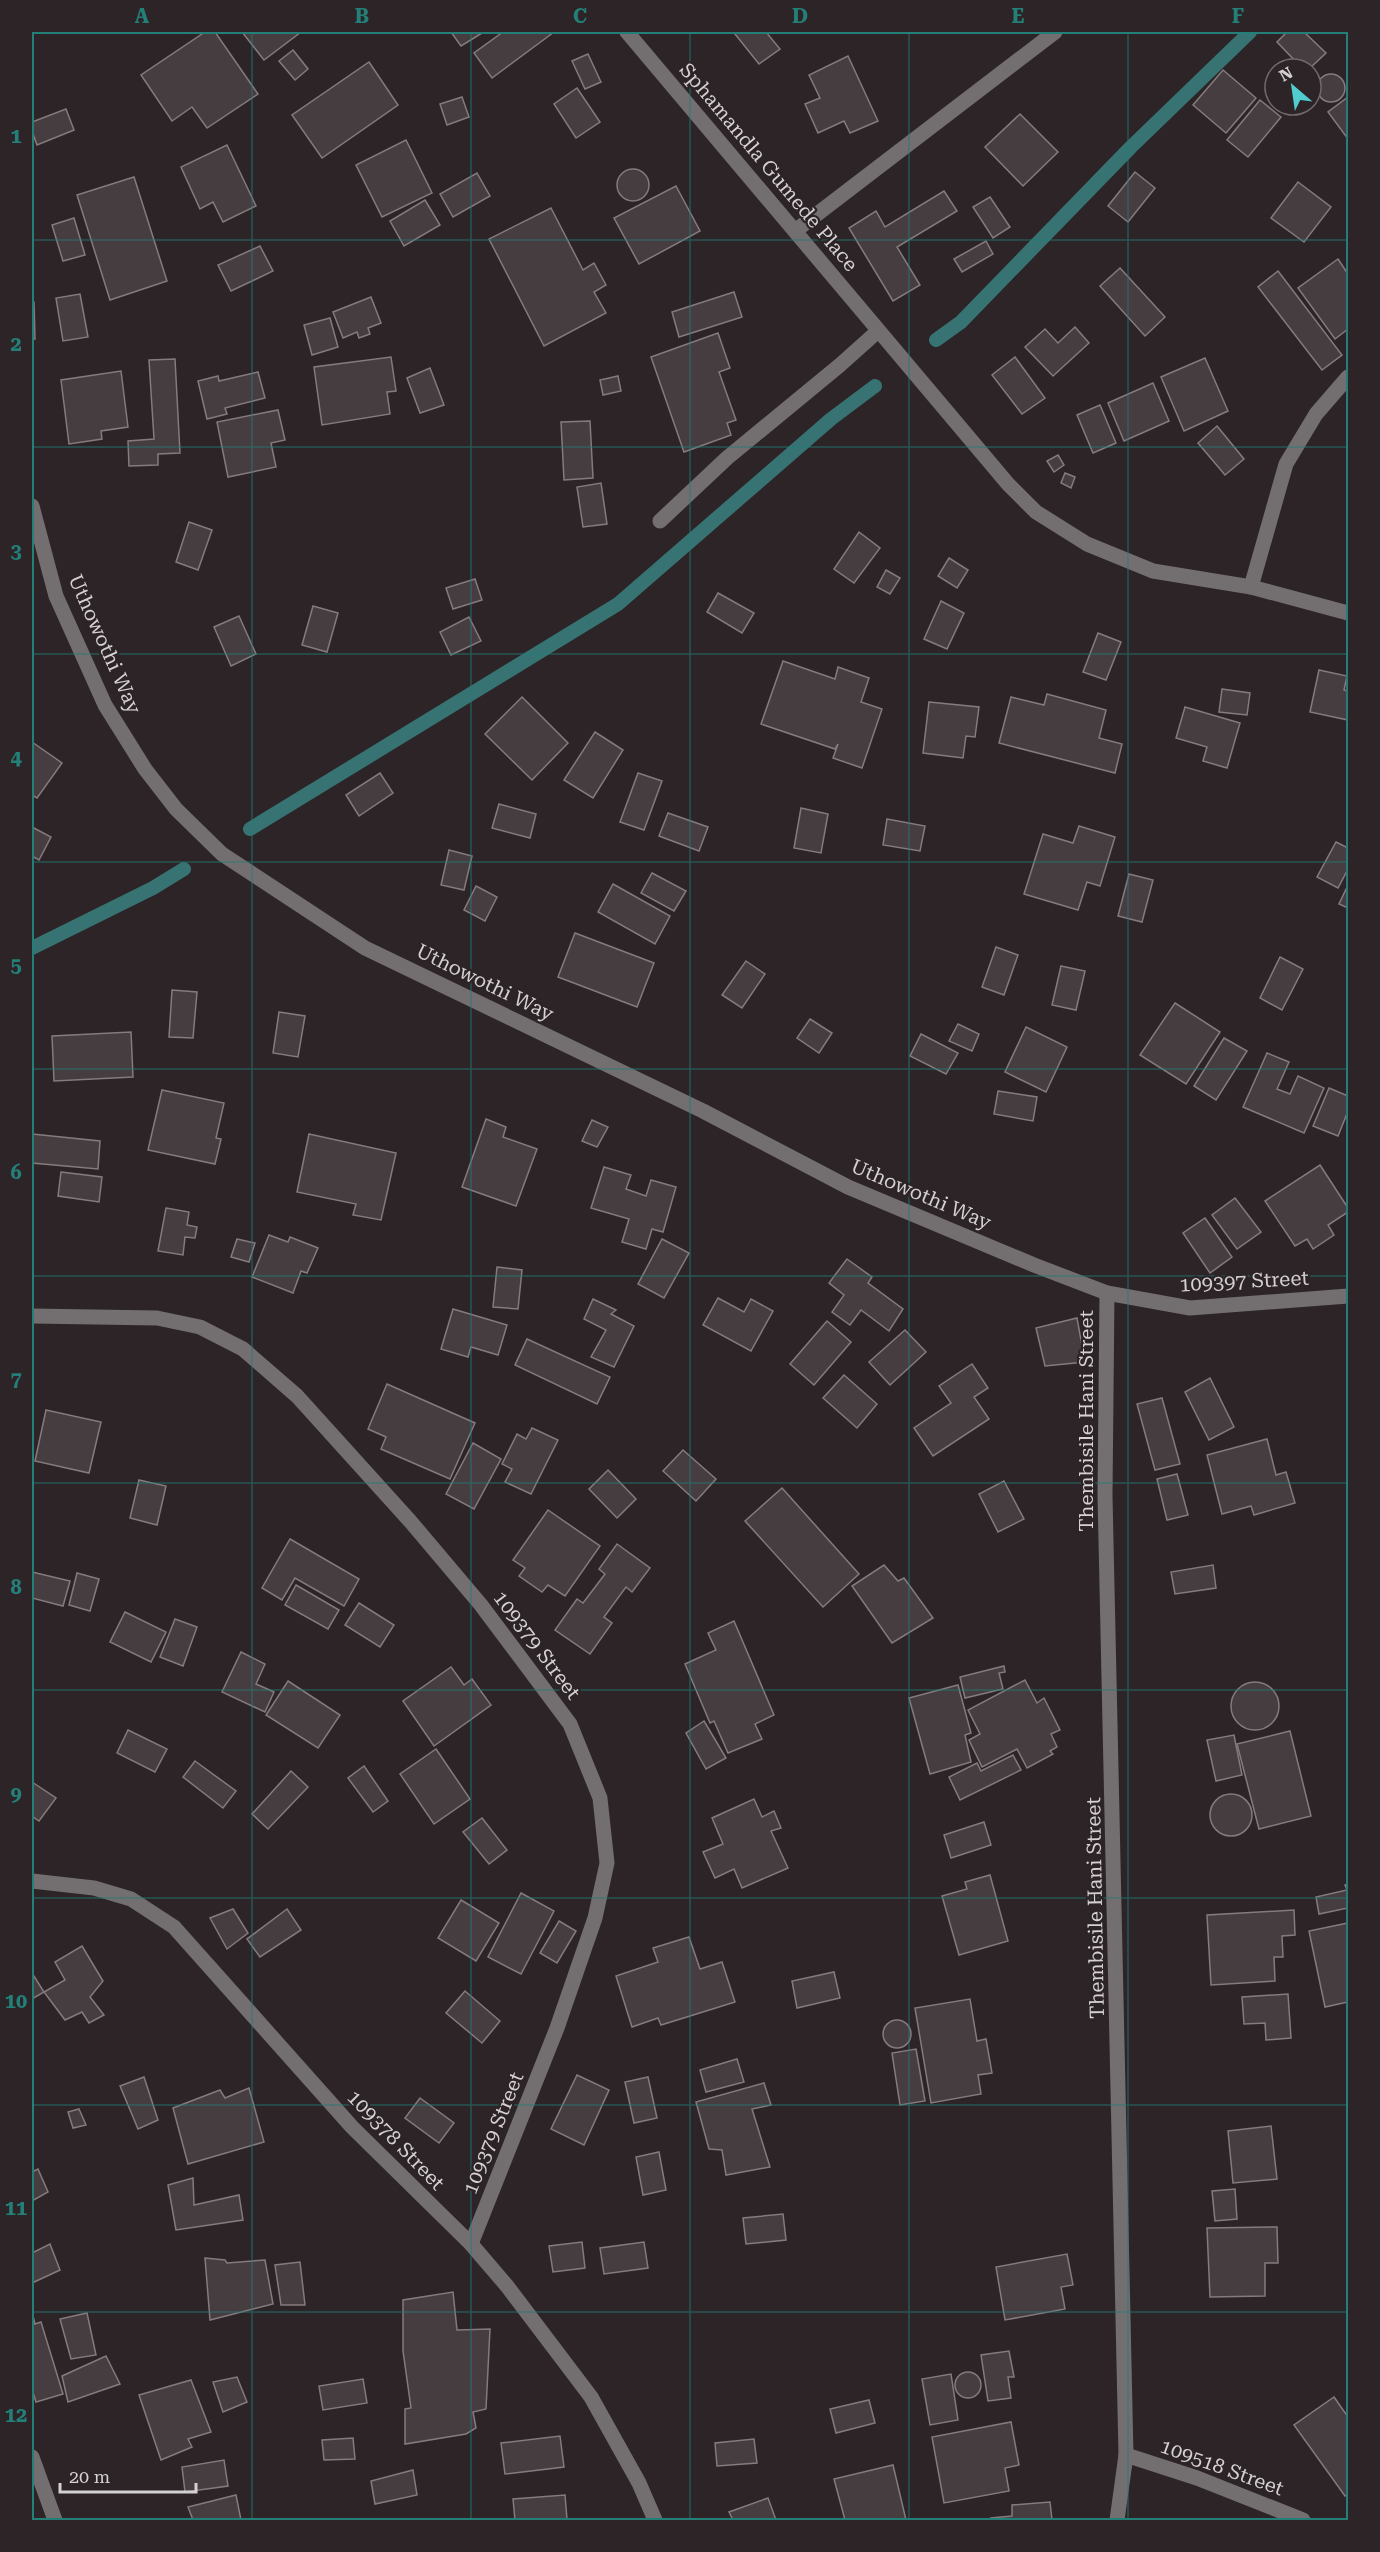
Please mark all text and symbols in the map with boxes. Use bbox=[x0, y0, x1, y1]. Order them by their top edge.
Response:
text: A bbox=[135, 4, 150, 28]
text: B bbox=[355, 4, 369, 28]
text: C bbox=[573, 4, 587, 28]
text: D bbox=[792, 4, 808, 28]
text: E bbox=[1012, 4, 1025, 28]
text: F bbox=[1232, 4, 1244, 28]
north arrow bbox=[1263, 57, 1323, 117]
street label: Sphamandla Gumede Place bbox=[675, 58, 863, 276]
text: N bbox=[1276, 63, 1296, 86]
text: 1 bbox=[10, 124, 22, 148]
text: 2 bbox=[10, 332, 22, 356]
text: 3 bbox=[10, 539, 22, 563]
street label: Uthowothi Way bbox=[64, 571, 147, 718]
text: 4 bbox=[10, 746, 22, 770]
street label: Uthowothi Way bbox=[412, 938, 558, 1026]
text: 5 bbox=[10, 953, 22, 977]
street label: Uthowothi Way bbox=[847, 1154, 995, 1234]
text: 6 bbox=[10, 1160, 22, 1184]
street label: 109397 Street bbox=[1179, 1266, 1310, 1296]
street label: Thembisile Hani Street bbox=[1074, 1310, 1098, 1532]
text: 7 bbox=[10, 1367, 22, 1391]
text: 8 bbox=[10, 1575, 22, 1599]
street label: 109379 Street bbox=[488, 1586, 586, 1704]
text: 9 bbox=[10, 1782, 22, 1806]
street label: Thembisile Hani Street bbox=[1081, 1796, 1109, 2019]
text: 10 bbox=[5, 1989, 27, 2013]
street label: 109379 Street bbox=[458, 2068, 529, 2198]
street label: 109378 Street bbox=[342, 2085, 450, 2195]
text: 11 bbox=[5, 2196, 27, 2220]
text: 12 bbox=[5, 2403, 27, 2427]
street label: 109518 Street bbox=[1157, 2434, 1288, 2501]
scale bar bbox=[60, 2456, 196, 2494]
text: 20 m bbox=[69, 2466, 110, 2487]

